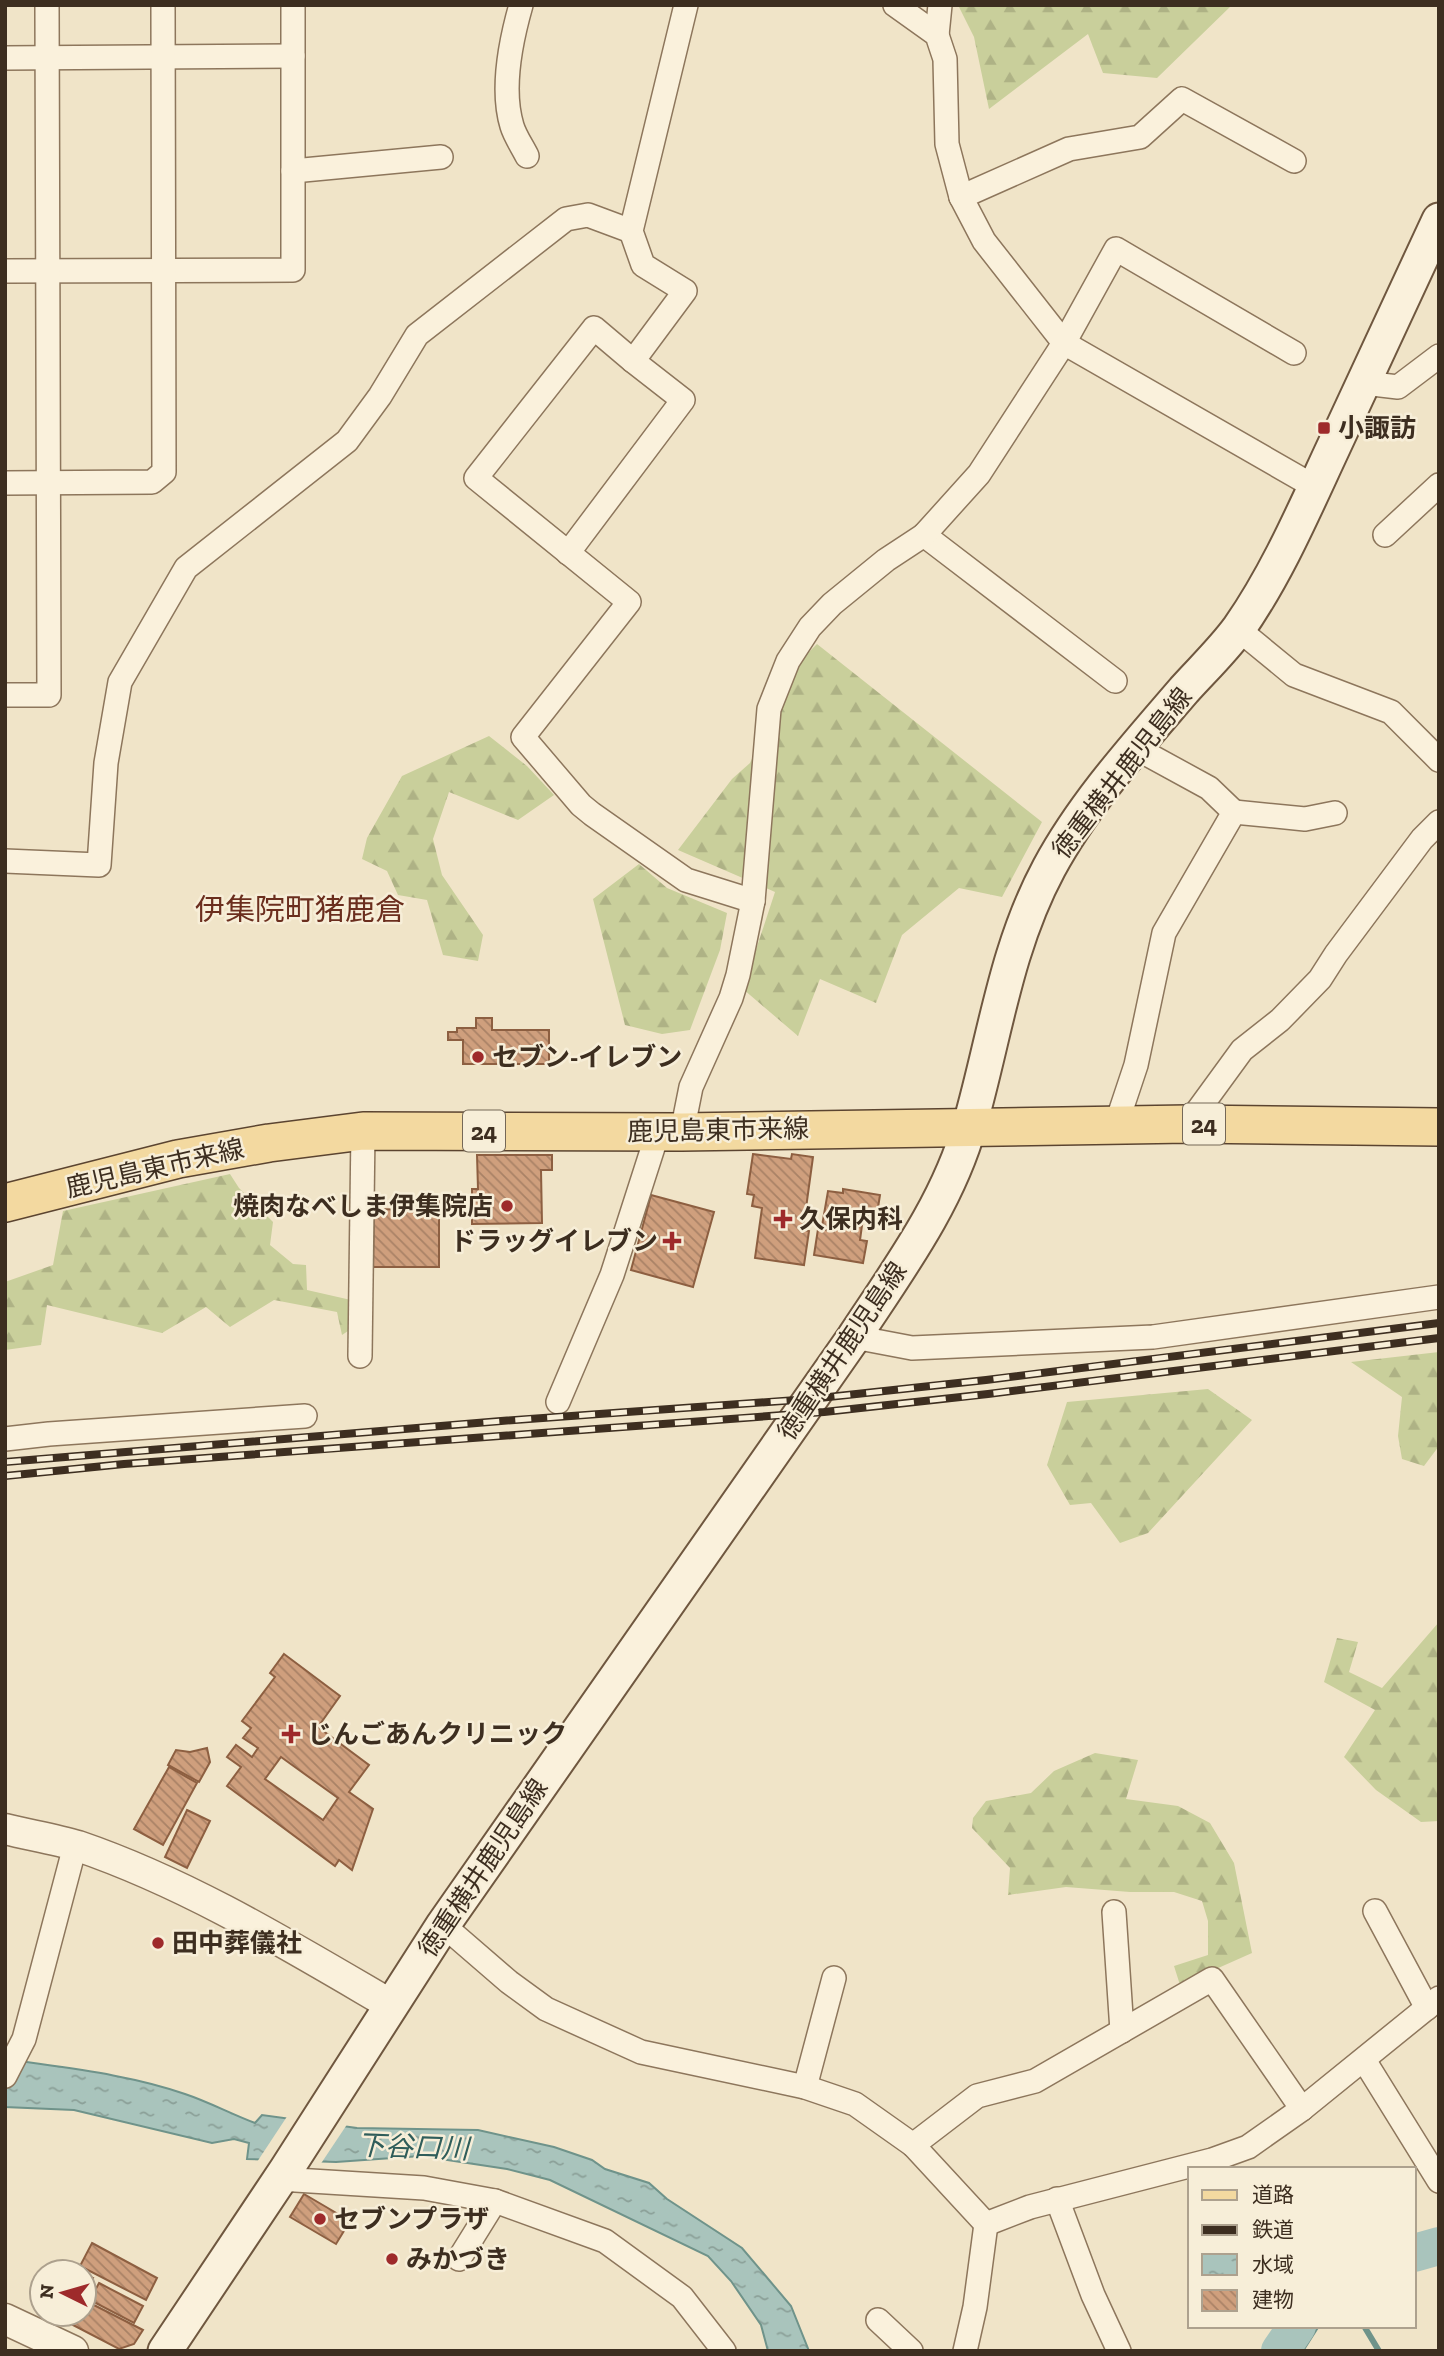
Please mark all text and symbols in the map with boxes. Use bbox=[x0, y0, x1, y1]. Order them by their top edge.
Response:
place label: 小諏訪 bbox=[1338, 412, 1416, 444]
marker: 小諏訪 bbox=[1316, 420, 1332, 436]
street label: 徳重横井鹿児島線 bbox=[1045, 681, 1199, 865]
district label: 伊集院町猪鹿倉 bbox=[195, 892, 405, 928]
place label: セブン-イレブン bbox=[492, 1041, 682, 1073]
marker: セブン-イレブン bbox=[470, 1049, 486, 1065]
road number: 24 bbox=[1183, 1104, 1225, 1144]
road number: 24 bbox=[463, 1111, 505, 1152]
street label: 鹿児島東市来線 bbox=[627, 1112, 809, 1148]
street label: 鹿児島東市来線 bbox=[63, 1132, 247, 1204]
place label: 焼肉なべしま伊集院店 bbox=[233, 1190, 493, 1222]
marker: 焼肉なべしま伊集院店 bbox=[499, 1198, 515, 1214]
place label: 久保内科 bbox=[799, 1203, 903, 1235]
marker: 久保内科 bbox=[773, 1209, 793, 1229]
place label: ドラッグイレブン bbox=[450, 1225, 658, 1257]
marker: ドラッグイレブン bbox=[664, 1233, 680, 1249]
street label: 徳重横井鹿児島線 bbox=[771, 1256, 913, 1446]
place label: じんごあんクリニック bbox=[307, 1718, 567, 1750]
marker: じんごあんクリニック bbox=[281, 1724, 301, 1744]
street label: 徳重横井鹿児島線 bbox=[412, 1773, 554, 1963]
place label: 田中葬儀社 bbox=[172, 1927, 302, 1959]
marker: 田中葬儀社 bbox=[150, 1935, 166, 1951]
water label: 下谷口川 bbox=[356, 2129, 473, 2166]
legend bbox=[1188, 2167, 1416, 2328]
text: 道路 bbox=[1252, 2182, 1294, 2207]
place label: セブンプラザ bbox=[334, 2203, 489, 2235]
marker: セブンプラザ bbox=[312, 2211, 328, 2227]
text: 鉄道 bbox=[1252, 2217, 1294, 2242]
place label: みかづき bbox=[406, 2243, 510, 2275]
marker: みかづき bbox=[384, 2251, 400, 2267]
text: 水域 bbox=[1252, 2252, 1294, 2277]
north arrow bbox=[28, 2258, 98, 2328]
text: N bbox=[34, 2283, 59, 2300]
text: 建物 bbox=[1252, 2287, 1294, 2312]

